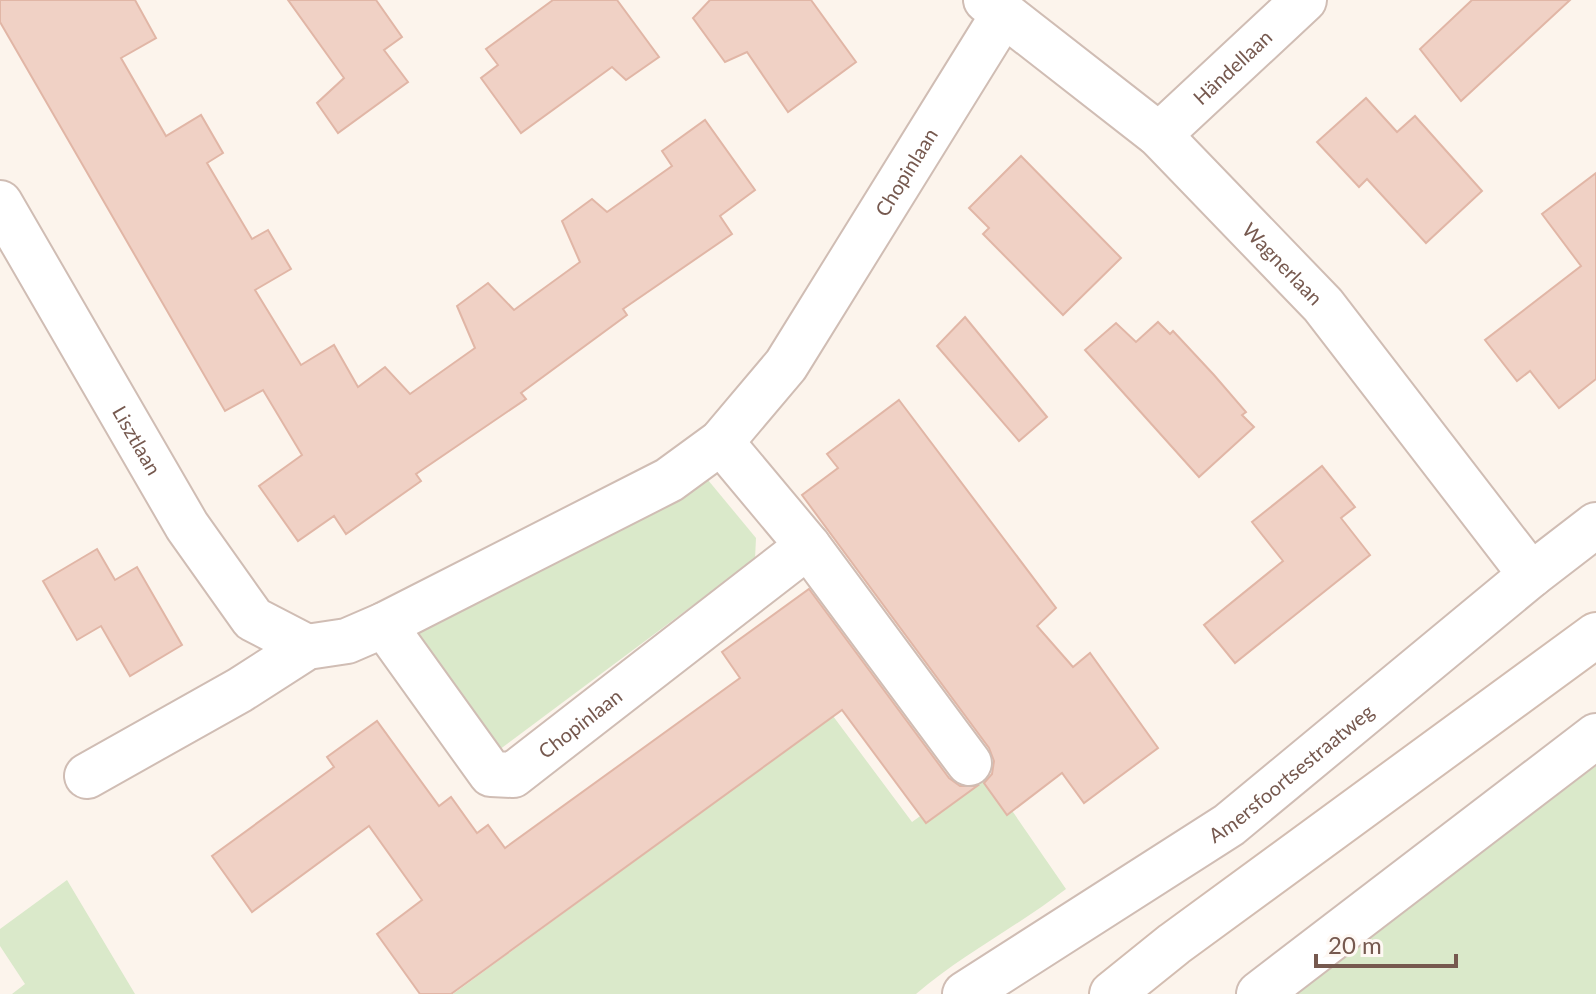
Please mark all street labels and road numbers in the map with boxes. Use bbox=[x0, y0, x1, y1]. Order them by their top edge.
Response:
street label: Händellaan bbox=[1188, 25, 1276, 109]
street label: Chopinlaan bbox=[869, 124, 942, 220]
street label: Wagnerlaan bbox=[1238, 217, 1328, 310]
street label: Lisztlaan bbox=[108, 401, 167, 479]
street label: Chopinlaan bbox=[533, 683, 626, 763]
street label: Amersfoortsestraatweg bbox=[1204, 699, 1378, 847]

